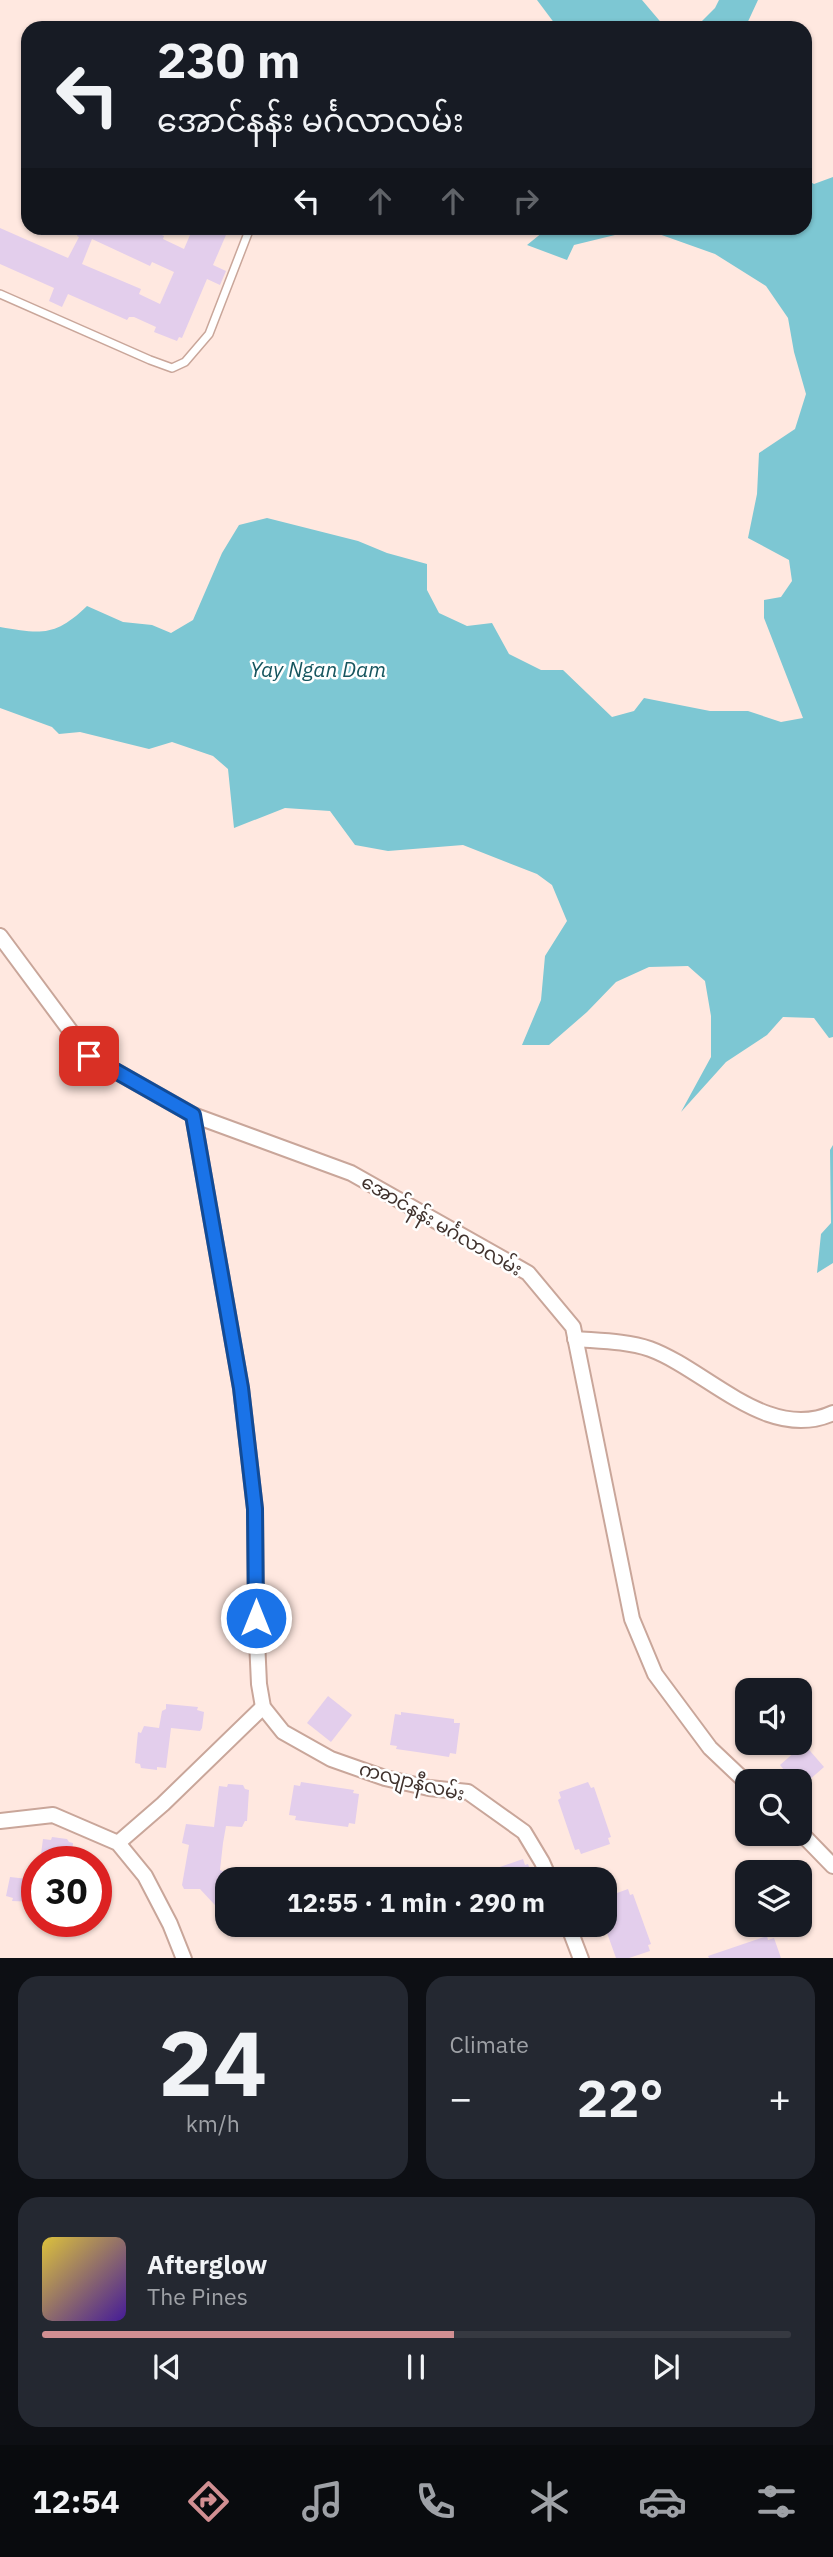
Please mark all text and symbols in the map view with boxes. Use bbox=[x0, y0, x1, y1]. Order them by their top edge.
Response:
text: 230 m bbox=[157, 28, 301, 91]
icon: left bbox=[42, 49, 133, 140]
text: အောင်နန်း မင်္ဂလာလမ်း bbox=[157, 99, 464, 141]
icon: left bbox=[288, 182, 326, 220]
icon: ahead bbox=[361, 182, 399, 220]
icon: ahead bbox=[434, 182, 472, 220]
icon: right bbox=[507, 182, 545, 220]
water label: Yay Ngan Dam bbox=[250, 655, 386, 683]
pin bbox=[59, 1026, 119, 1086]
icon: arrive bbox=[70, 1037, 108, 1075]
street label: အောင်နန်း မင်္ဂလာလမ်း bbox=[355, 1167, 528, 1284]
position arrow bbox=[219, 1581, 293, 1655]
map controls bbox=[735, 1678, 812, 1937]
button: sound bbox=[735, 1678, 812, 1755]
street label: ကလျာနီလမ်း bbox=[356, 1754, 468, 1810]
button: search bbox=[735, 1769, 812, 1846]
speed limit sign: 30 bbox=[21, 1846, 112, 1937]
button: layers bbox=[735, 1860, 812, 1937]
text: 12:55 · 1 min · 290 m bbox=[287, 1885, 545, 1919]
text: 24 bbox=[158, 2003, 267, 2121]
text: Climate bbox=[450, 2029, 529, 2059]
text: 22° bbox=[577, 2064, 664, 2131]
text: − bbox=[450, 2073, 472, 2122]
text: + bbox=[768, 2073, 791, 2122]
text: km/h bbox=[186, 2108, 240, 2138]
text: Afterglow bbox=[147, 2247, 267, 2281]
text: The Pines bbox=[147, 2281, 248, 2311]
icon: previous bbox=[148, 2348, 186, 2386]
icon: pause bbox=[397, 2348, 435, 2386]
icon: next bbox=[647, 2348, 685, 2386]
icon: directions bbox=[184, 2477, 233, 2526]
icon: music bbox=[298, 2477, 347, 2526]
icon: phone bbox=[411, 2477, 460, 2526]
icon: climate bbox=[525, 2477, 574, 2526]
icon: car bbox=[638, 2477, 687, 2526]
icon: filters bbox=[752, 2477, 801, 2526]
text: 12:54 bbox=[32, 2480, 120, 2522]

